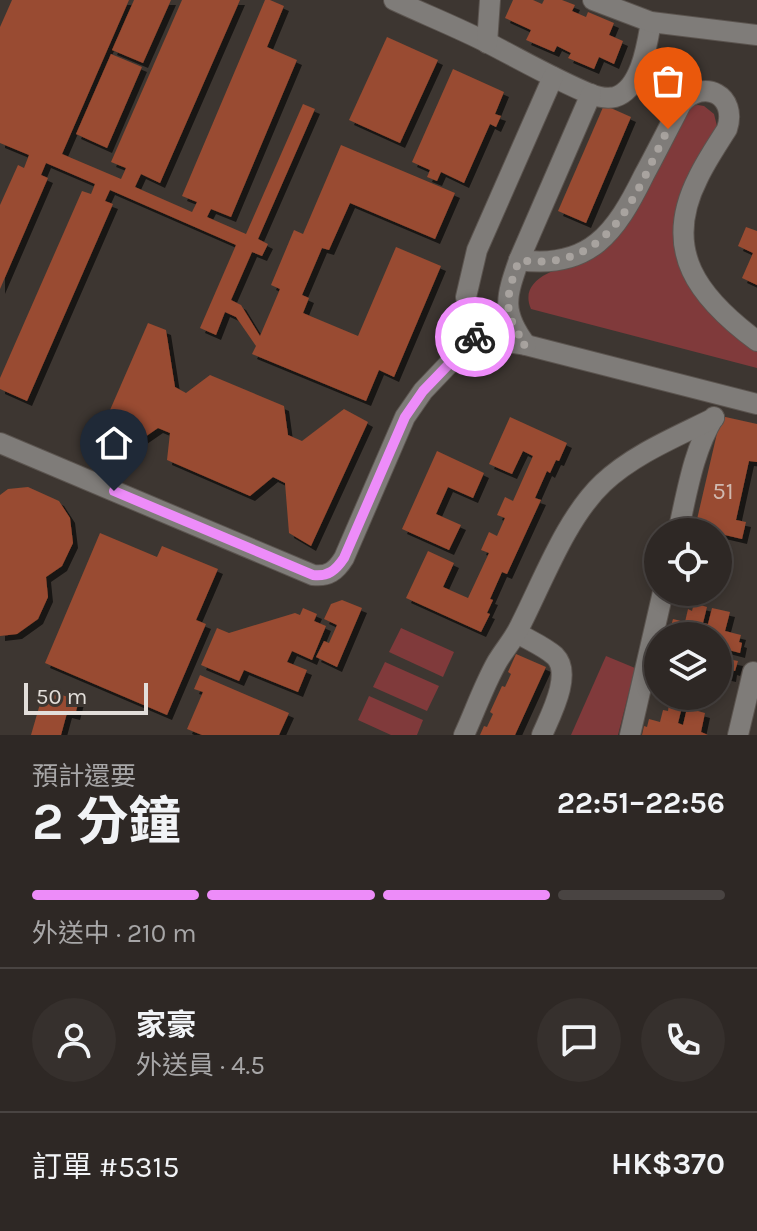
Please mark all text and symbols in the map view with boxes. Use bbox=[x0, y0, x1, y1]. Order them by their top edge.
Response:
pin bbox=[634, 47, 702, 129]
icon: bag bbox=[646, 59, 690, 103]
courier bbox=[435, 297, 515, 377]
icon: bike bbox=[453, 315, 497, 359]
pin bbox=[80, 409, 148, 491]
icon: home bbox=[92, 421, 136, 465]
house number: 51 bbox=[712, 477, 734, 505]
map controls bbox=[644, 518, 732, 710]
button: locate bbox=[644, 518, 732, 606]
button: layers bbox=[644, 622, 732, 710]
scale bar bbox=[24, 679, 148, 715]
text: 50 m bbox=[36, 684, 87, 710]
text: 預計還要 bbox=[32, 761, 136, 792]
text: 22:51–22:56 bbox=[557, 785, 725, 821]
text: 2 分鐘 bbox=[32, 791, 181, 852]
text: 外送中 · 210 m bbox=[32, 918, 197, 949]
button: person bbox=[32, 998, 116, 1082]
button: chat bbox=[537, 998, 621, 1082]
button: phone bbox=[641, 998, 725, 1082]
text: 家豪 bbox=[136, 1007, 196, 1043]
text: 外送員 · 4.5 bbox=[136, 1050, 265, 1081]
text: HK$370 bbox=[611, 1146, 725, 1182]
text: 訂單 #5315 bbox=[32, 1149, 179, 1185]

